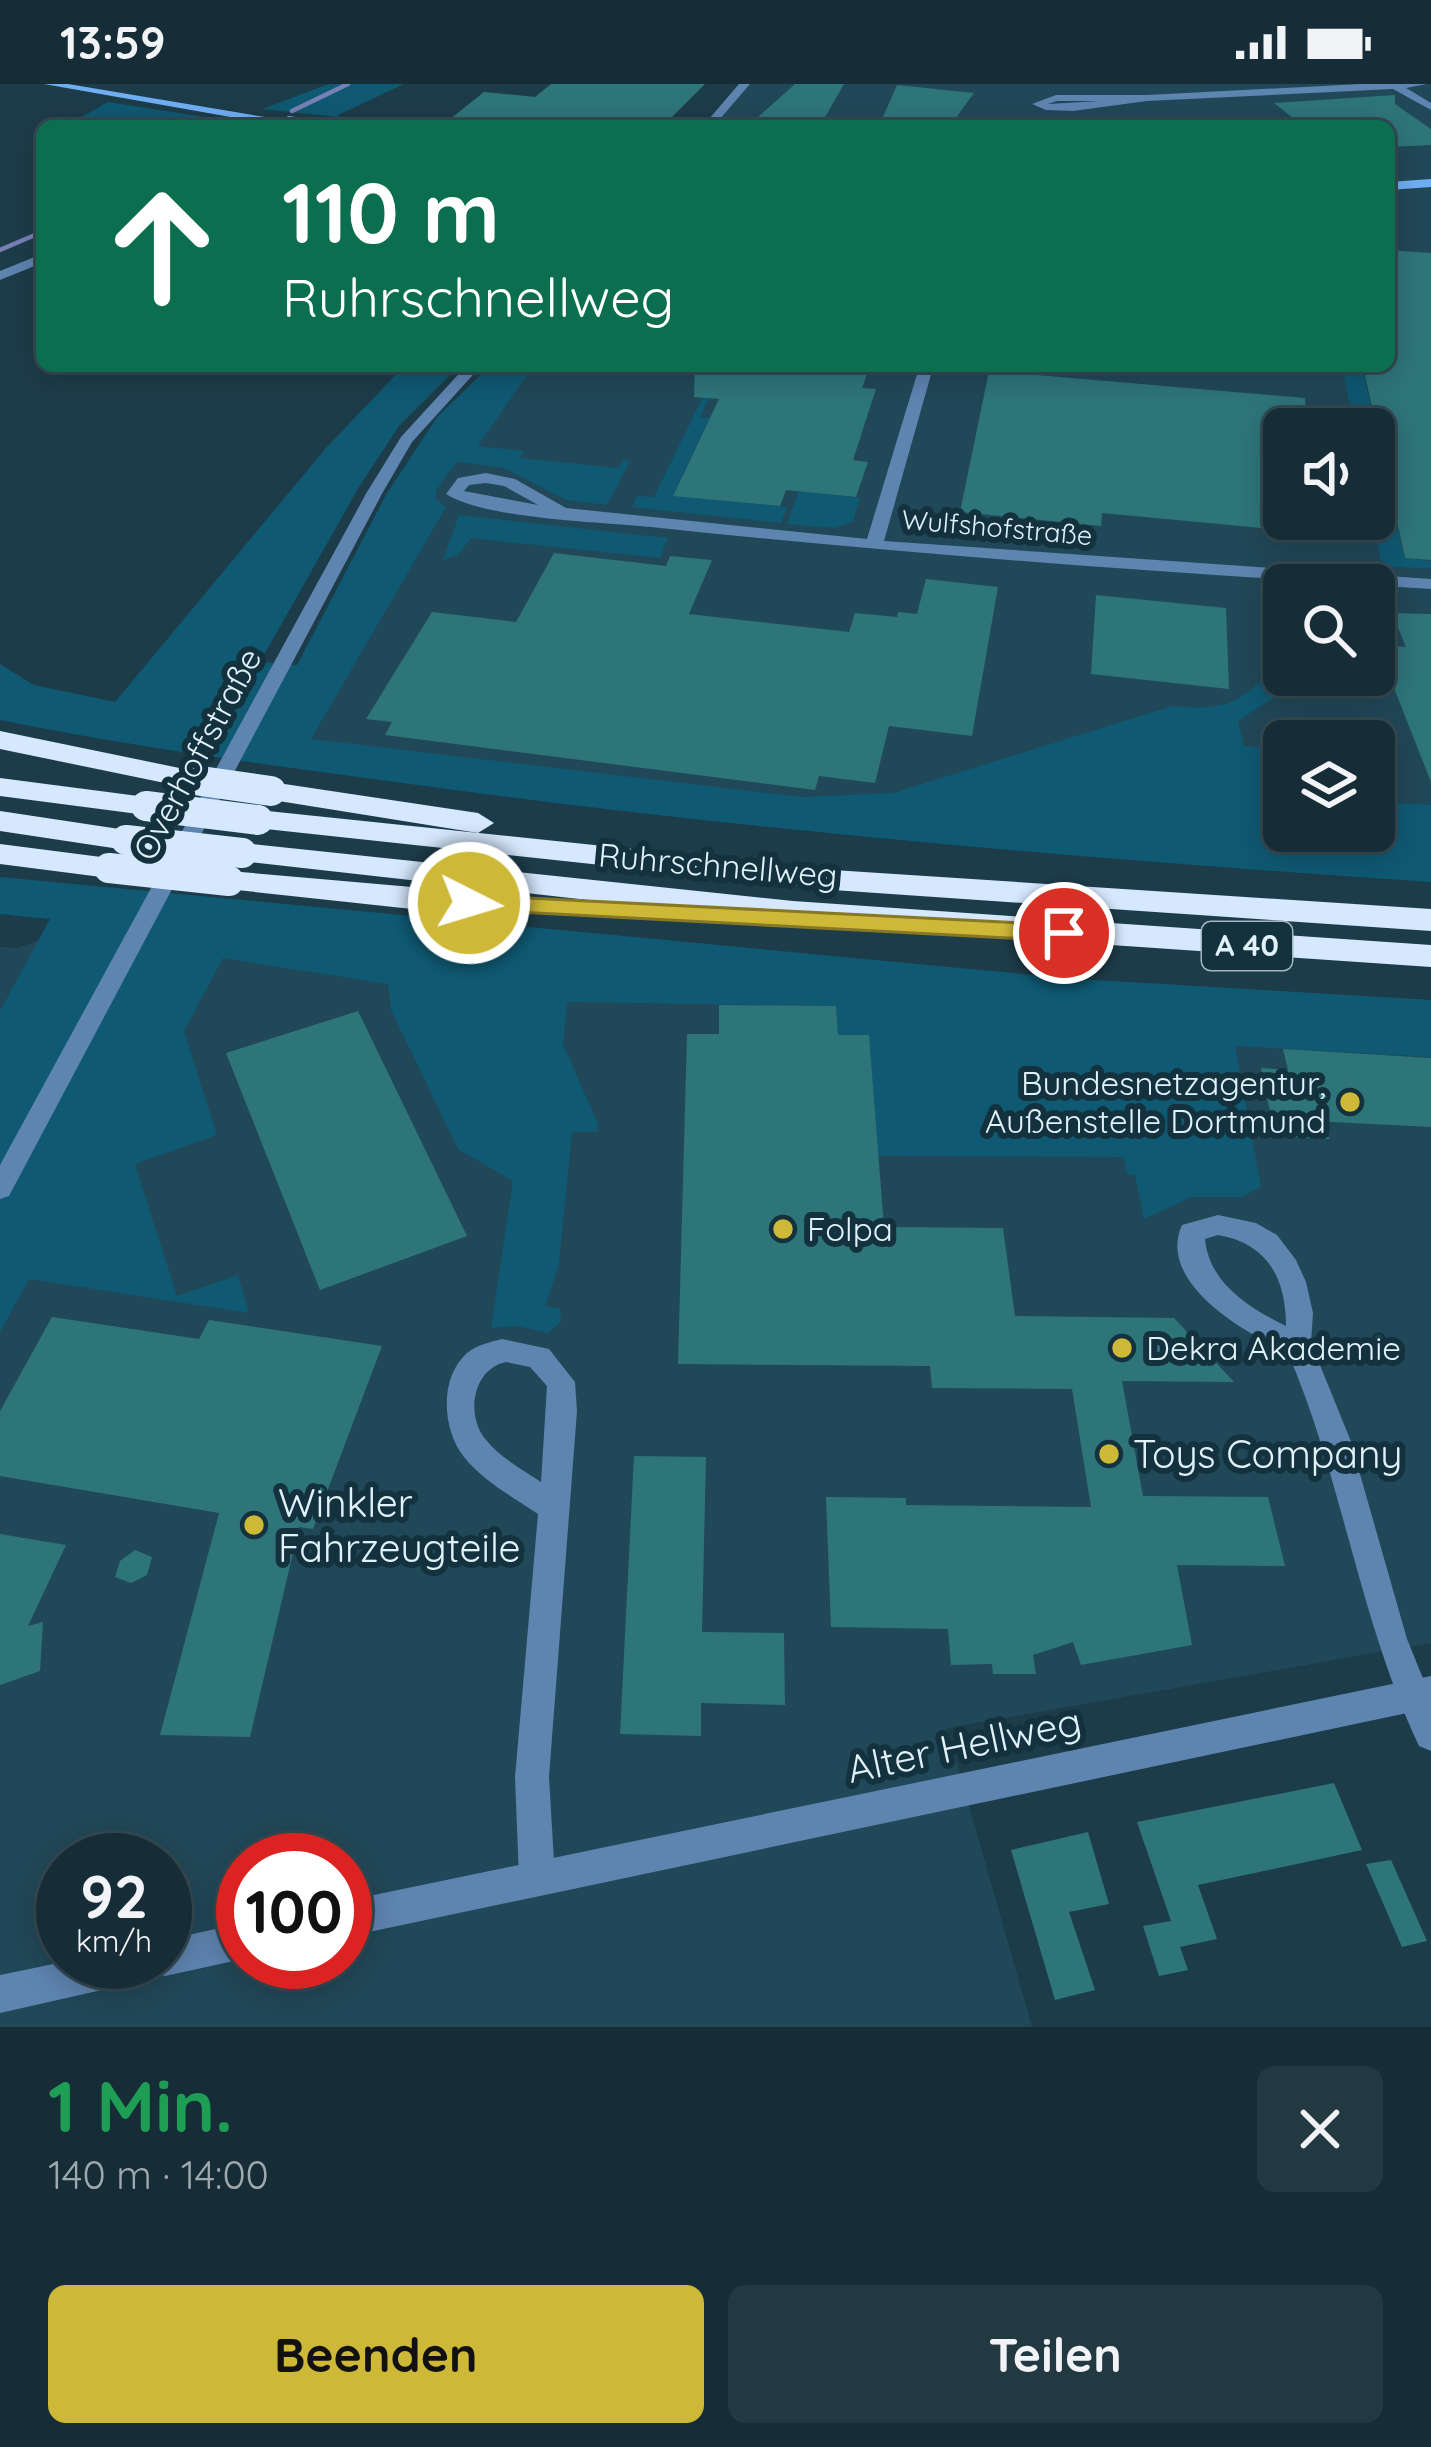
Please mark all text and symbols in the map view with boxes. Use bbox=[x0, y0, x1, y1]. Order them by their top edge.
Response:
text: 13:59 bbox=[60, 14, 165, 70]
text: 110 m bbox=[282, 159, 500, 264]
icon: ahead bbox=[84, 168, 240, 324]
text: Ruhrschnellweg bbox=[282, 263, 674, 331]
map controls bbox=[1263, 408, 1395, 852]
button: sound bbox=[1263, 408, 1395, 540]
street label: Wulfshofstraße bbox=[900, 502, 1094, 552]
button: search bbox=[1263, 564, 1395, 696]
street label: Overhoffstraße bbox=[124, 641, 270, 867]
button: layers bbox=[1263, 720, 1395, 852]
street label: Ruhrschnellweg bbox=[597, 834, 839, 895]
position arrow bbox=[406, 840, 532, 966]
pin bbox=[1013, 882, 1115, 984]
icon: arrive bbox=[1031, 900, 1097, 966]
road number: A 40 bbox=[1202, 922, 1292, 970]
place label: Bundesnetzagentur, Außenstelle Dortmund bbox=[985, 1062, 1326, 1141]
marker: Bundesnetzagentur, Außenstelle Dortmund bbox=[1337, 1089, 1363, 1115]
place label: Folpa bbox=[807, 1208, 893, 1249]
marker: Folpa bbox=[770, 1216, 796, 1242]
place label: Dekra Akademie bbox=[1146, 1327, 1401, 1368]
marker: Dekra Akademie bbox=[1109, 1335, 1135, 1361]
place label: Toys Company bbox=[1133, 1429, 1403, 1478]
marker: Toys Company bbox=[1096, 1441, 1122, 1467]
place label: Winkler Fahrzeugteile bbox=[278, 1478, 521, 1572]
marker: Winkler Fahrzeugteile bbox=[241, 1512, 267, 1538]
street label: Alter Hellweg bbox=[843, 1696, 1085, 1793]
speed limit sign: 100 bbox=[216, 1833, 372, 1989]
text: 92 bbox=[80, 1858, 148, 1933]
text: km/h bbox=[76, 1922, 152, 1960]
text: 1 Min. bbox=[48, 2060, 233, 2150]
button: close bbox=[1257, 2066, 1383, 2192]
text: 140 m · 14:00 bbox=[48, 2150, 269, 2199]
button: Beenden bbox=[48, 2285, 704, 2423]
button: Teilen bbox=[728, 2285, 1383, 2423]

